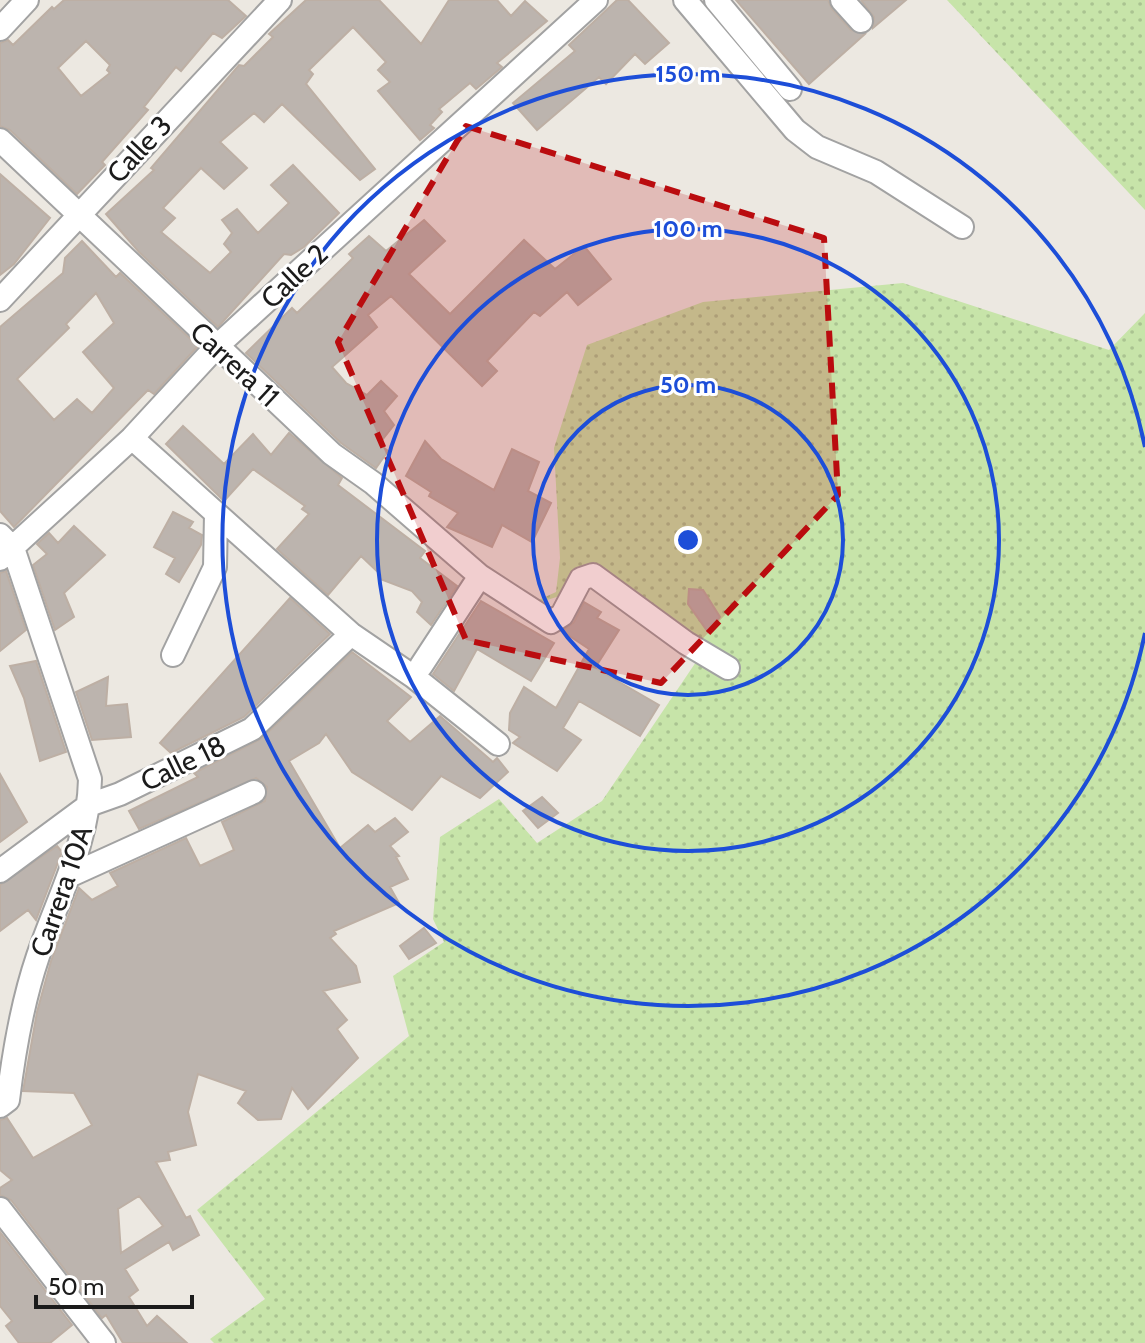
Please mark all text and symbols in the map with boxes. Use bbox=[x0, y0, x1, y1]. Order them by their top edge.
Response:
text: 150 m bbox=[656, 59, 720, 88]
street label: Calle 3 bbox=[99, 108, 179, 190]
text: 100 m bbox=[653, 214, 723, 243]
street label: Calle 2 bbox=[253, 237, 335, 315]
street label: Carrera 11 bbox=[184, 314, 286, 414]
text: 50 m bbox=[660, 370, 716, 399]
centre of rings bbox=[674, 526, 702, 554]
street label: Calle 18 bbox=[135, 728, 231, 798]
street label: Carrera 10A bbox=[23, 820, 100, 961]
scale bar bbox=[36, 1259, 192, 1309]
text: 50 m bbox=[48, 1272, 104, 1301]

